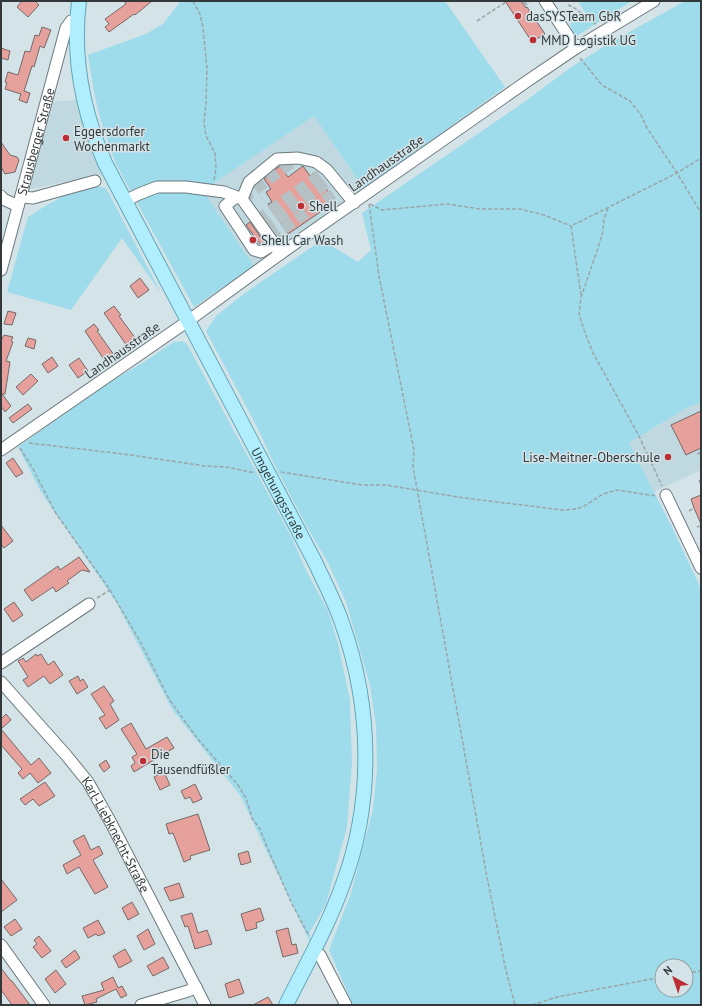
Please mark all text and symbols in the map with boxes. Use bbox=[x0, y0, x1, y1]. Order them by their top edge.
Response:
place label: dasSYSTeam GbR bbox=[526, 8, 622, 25]
marker: dasSYSTeam GbR bbox=[513, 11, 523, 21]
place label: MMD Logistik UG bbox=[541, 32, 636, 49]
marker: MMD Logistik UG bbox=[528, 35, 538, 45]
street label: Strausberger Straße bbox=[13, 86, 59, 197]
place label: Eggersdorfer Wochenmarkt bbox=[74, 123, 151, 155]
street label: Landhausstraße bbox=[345, 131, 427, 196]
marker: Eggersdorfer Wochenmarkt bbox=[61, 133, 71, 143]
place label: Shell bbox=[309, 198, 337, 215]
marker: Shell bbox=[296, 201, 306, 211]
place label: Shell Car Wash bbox=[261, 232, 343, 249]
marker: Shell Car Wash bbox=[248, 235, 258, 245]
street label: Landhausstraße bbox=[81, 318, 163, 383]
street label: Umgehungsstraße bbox=[247, 444, 309, 542]
place label: Lise-Meitner-Oberschule bbox=[523, 449, 660, 466]
marker: Lise-Meitner-Oberschule bbox=[663, 452, 673, 462]
place label: Die Tausendfüßler bbox=[151, 746, 231, 778]
marker: Die Tausendfüßler bbox=[138, 756, 148, 766]
street label: Karl-Liebknecht-Straße bbox=[78, 773, 153, 895]
north arrow bbox=[654, 958, 694, 998]
text: N bbox=[660, 963, 675, 978]

